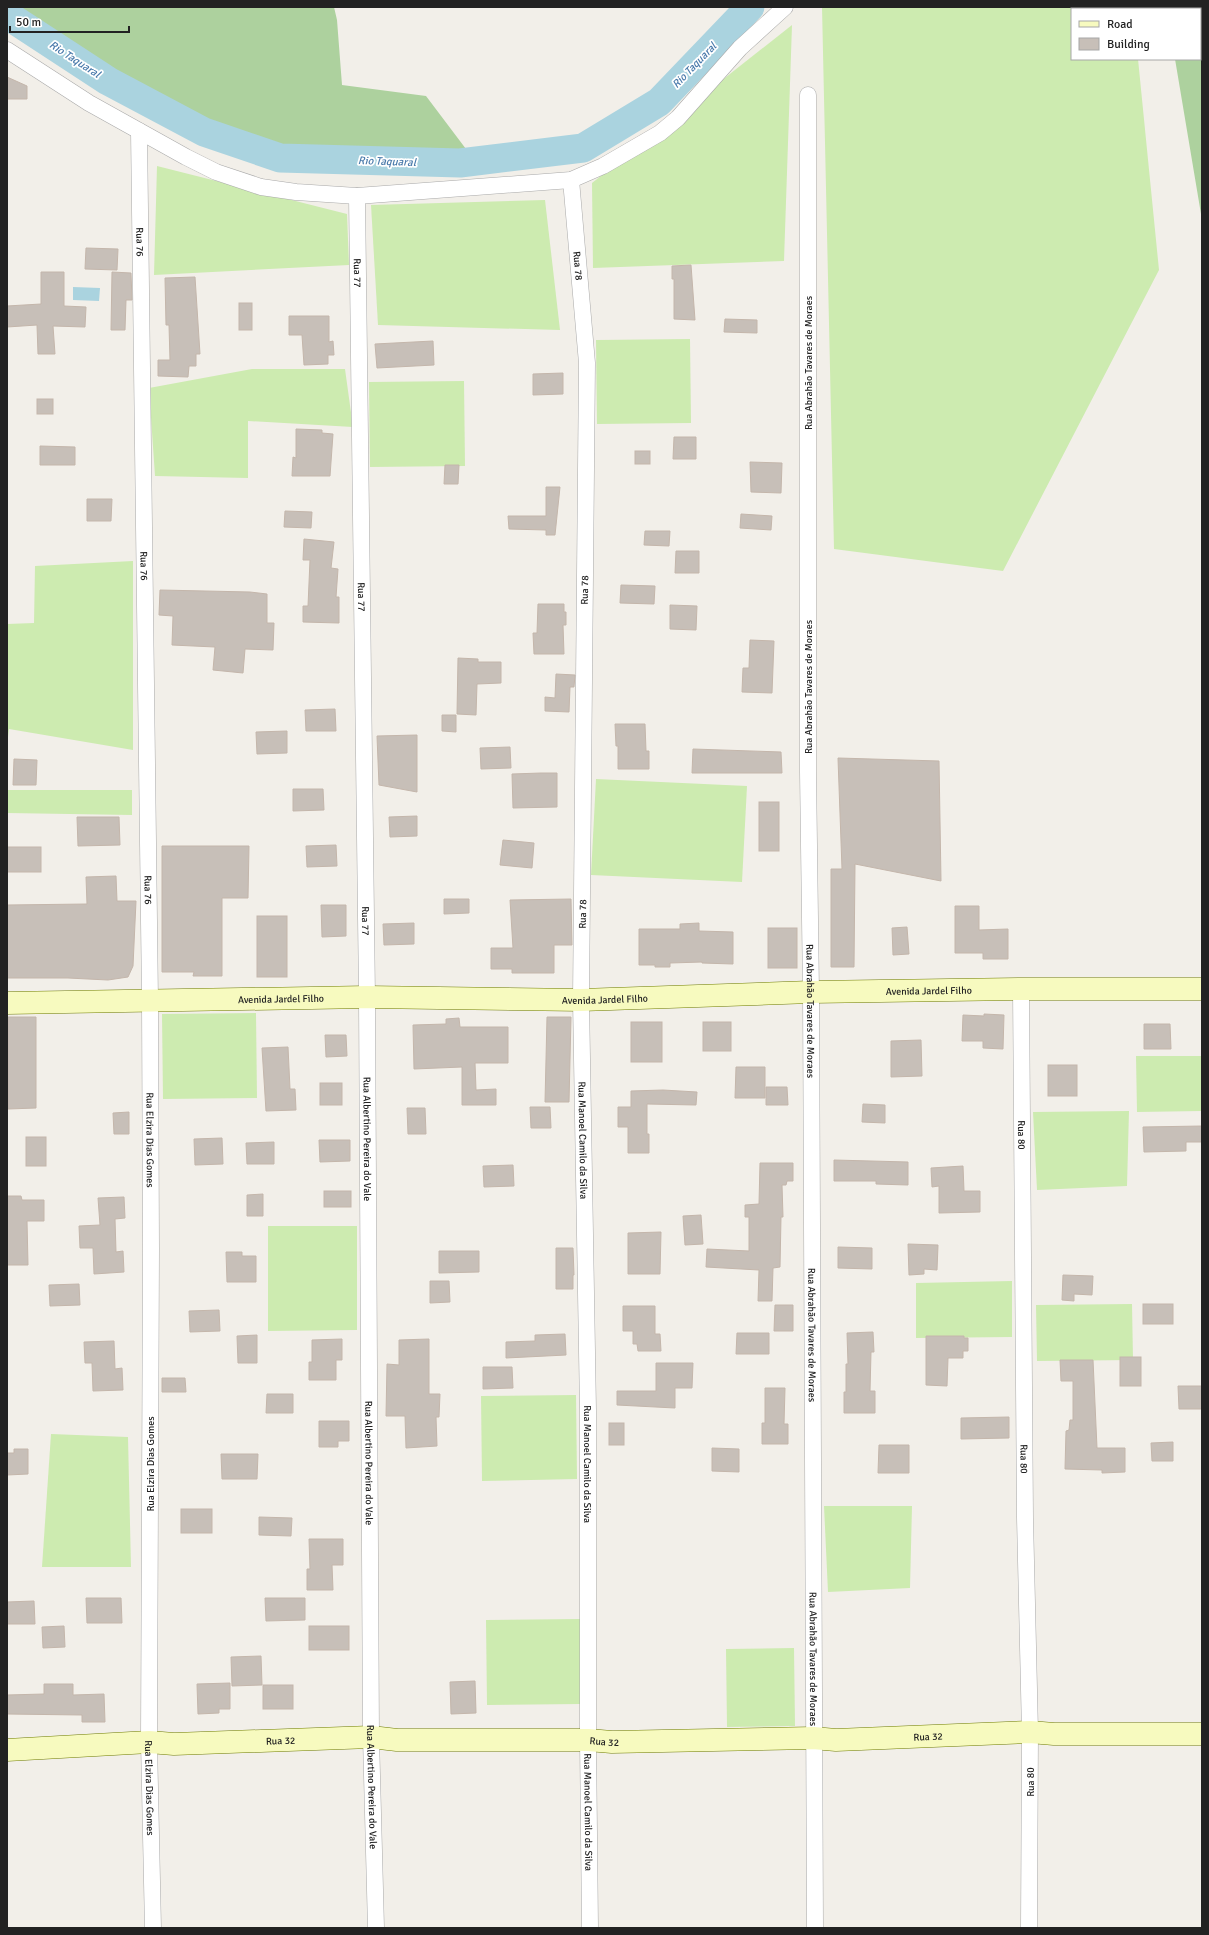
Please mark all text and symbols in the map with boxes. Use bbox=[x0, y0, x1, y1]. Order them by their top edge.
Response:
scale bar bbox=[10, 8, 129, 34]
legend bbox=[1071, 8, 1201, 60]
text: 50 m bbox=[16, 15, 41, 30]
text: Road bbox=[1107, 17, 1133, 32]
text: Building bbox=[1107, 37, 1150, 52]
water label: Rio Taquaral bbox=[47, 38, 103, 81]
water label: Rio Taquaral bbox=[670, 39, 720, 91]
water label: Rio Taquaral bbox=[358, 154, 417, 169]
street label: Rua 76 bbox=[133, 227, 146, 257]
street label: Rua 78 bbox=[570, 251, 585, 281]
street label: Rua 77 bbox=[351, 258, 363, 288]
street label: Rua Abrahão Tavares de Moraes bbox=[803, 295, 815, 430]
street label: Rua 76 bbox=[137, 551, 150, 581]
street label: Rua 78 bbox=[579, 575, 591, 605]
street label: Rua 77 bbox=[355, 582, 367, 612]
street label: Rua Abrahão Tavares de Moraes bbox=[803, 619, 815, 754]
street label: Rua 76 bbox=[141, 875, 154, 905]
street label: Rua 78 bbox=[577, 899, 589, 929]
street label: Rua 77 bbox=[359, 906, 371, 936]
street label: Rua Abrahão Tavares de Moraes bbox=[803, 944, 816, 1079]
street label: Avenida Jardel Filho bbox=[886, 985, 972, 998]
street label: Avenida Jardel Filho bbox=[238, 993, 324, 1006]
street label: Avenida Jardel Filho bbox=[562, 993, 648, 1007]
street label: Rua Albertino Pereira do Vale bbox=[360, 1077, 373, 1201]
street label: Rua Manoel Camilo da Silva bbox=[575, 1081, 589, 1199]
street label: Rua Elzira Dias Gomes bbox=[143, 1092, 156, 1188]
street label: Rua 80 bbox=[1015, 1120, 1027, 1150]
street label: Rua Abrahão Tavares de Moraes bbox=[805, 1268, 818, 1403]
street label: Rua Albertino Pereira do Vale bbox=[362, 1401, 375, 1525]
street label: Rua Manoel Camilo da Silva bbox=[581, 1405, 593, 1523]
street label: Rua Elzira Dias Gomes bbox=[145, 1416, 157, 1512]
street label: Rua 80 bbox=[1017, 1444, 1030, 1474]
street label: Rua Abrahão Tavares de Moraes bbox=[807, 1592, 819, 1727]
street label: Rua Albertino Pereira do Vale bbox=[364, 1725, 379, 1849]
street label: Rua 32 bbox=[913, 1731, 943, 1744]
street label: Rua 32 bbox=[266, 1735, 296, 1748]
street label: Rua 32 bbox=[589, 1735, 619, 1749]
street label: Rua Elzira Dias Gomes bbox=[142, 1740, 156, 1836]
street label: Rua Manoel Camilo da Silva bbox=[581, 1753, 594, 1871]
street label: Rua 80 bbox=[1025, 1767, 1037, 1797]

